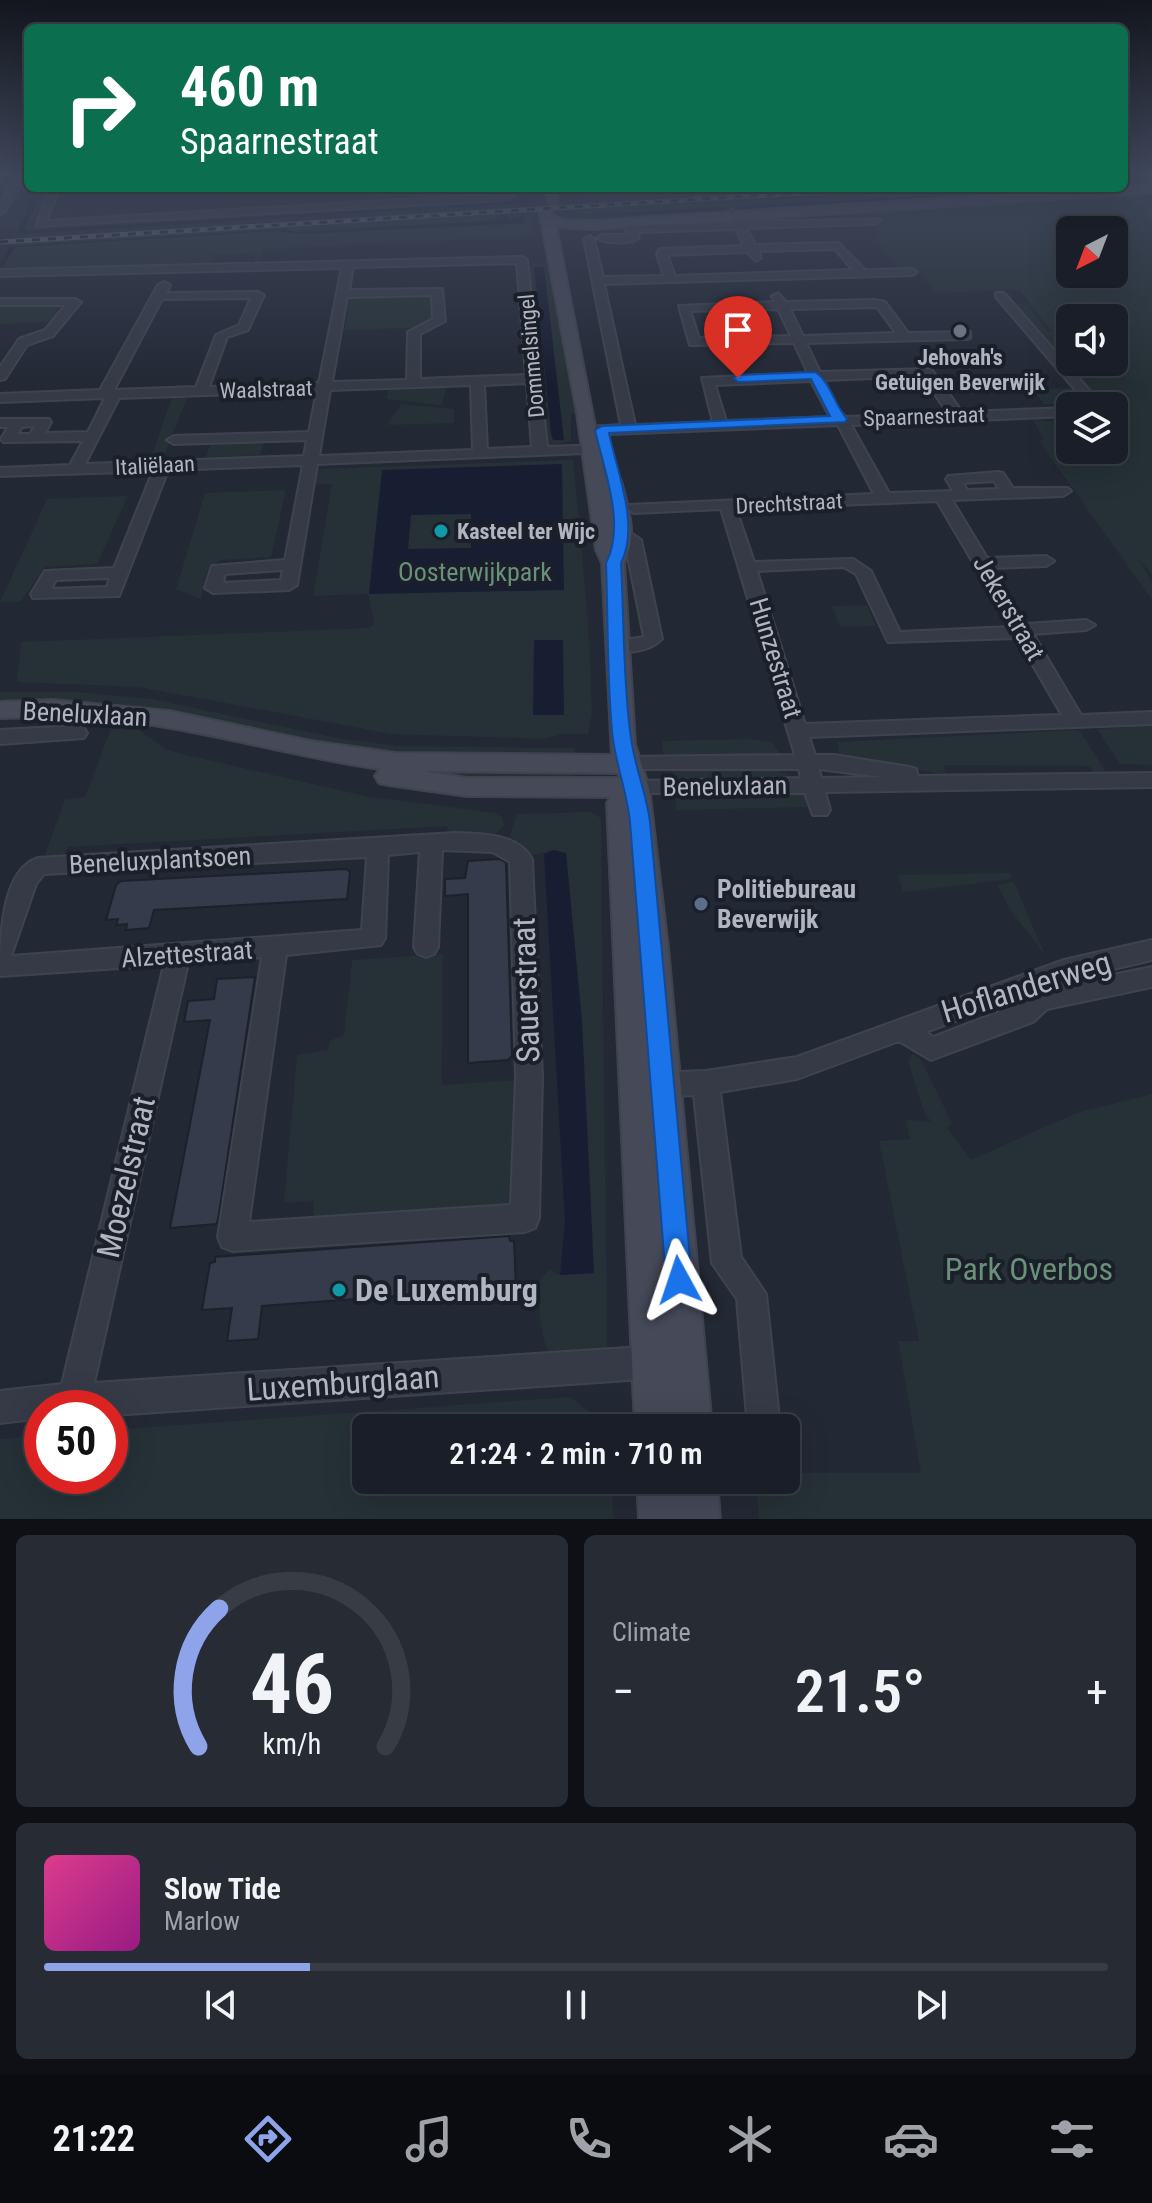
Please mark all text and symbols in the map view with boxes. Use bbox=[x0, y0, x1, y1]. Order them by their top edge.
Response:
text: 460 m bbox=[180, 54, 319, 120]
icon: right bbox=[48, 56, 152, 160]
text: Spaarnestraat bbox=[180, 121, 379, 163]
north arrow bbox=[1056, 216, 1128, 288]
map controls bbox=[1056, 216, 1128, 464]
street label: Dommelsingel bbox=[514, 293, 549, 419]
pin bbox=[704, 296, 772, 378]
button: sound bbox=[1056, 304, 1128, 376]
icon: arrive bbox=[716, 308, 760, 352]
marker: Jehovah's Getuigen Beverwijk bbox=[951, 322, 969, 340]
place label: Jehovah's Getuigen Beverwijk bbox=[875, 345, 1045, 395]
street label: Waalstraat bbox=[219, 375, 313, 404]
button: layers bbox=[1056, 392, 1128, 464]
street label: Spaarnestraat bbox=[863, 402, 985, 431]
street label: Italiëlaan bbox=[115, 451, 196, 480]
street label: Drechtstraat bbox=[735, 488, 843, 519]
place label: Kasteel ter Wijc bbox=[457, 519, 595, 544]
marker: Kasteel ter Wijc bbox=[432, 522, 450, 540]
street label: Jekerstraat bbox=[967, 550, 1051, 666]
park label: Oosterwijkpark bbox=[398, 557, 552, 587]
street label: Hunzestraat bbox=[743, 594, 809, 722]
street label: Beneluxlaan bbox=[22, 696, 148, 732]
street label: Beneluxlaan bbox=[662, 770, 788, 802]
street label: Beneluxplantsoen bbox=[68, 840, 252, 880]
place label: Politiebureau Beverwijk bbox=[717, 874, 856, 934]
marker: Politiebureau Beverwijk bbox=[692, 895, 710, 913]
street label: Sauerstraat bbox=[504, 917, 548, 1063]
street label: Alzettestraat bbox=[120, 934, 254, 974]
street label: Hoflanderweg bbox=[937, 943, 1115, 1031]
street label: Moezelstraat bbox=[89, 1092, 163, 1262]
position arrow bbox=[637, 1238, 721, 1322]
park label: Park Overbos bbox=[945, 1250, 1113, 1288]
place label: De Luxemburg bbox=[355, 1271, 538, 1309]
marker: De Luxemburg bbox=[330, 1281, 348, 1299]
street label: Luxemburglaan bbox=[246, 1357, 440, 1409]
speed limit sign: 50 bbox=[24, 1390, 128, 1494]
text: 21:24 · 2 min · 710 m bbox=[449, 1436, 703, 1471]
text: Climate bbox=[612, 1617, 691, 1647]
text: 46 bbox=[250, 1636, 334, 1733]
text: 21.5° bbox=[795, 1656, 925, 1727]
text: − bbox=[612, 1666, 634, 1718]
text: + bbox=[1086, 1666, 1108, 1718]
text: km/h bbox=[263, 1727, 321, 1761]
text: Slow Tide bbox=[164, 1871, 281, 1906]
text: Marlow bbox=[164, 1906, 240, 1936]
icon: previous bbox=[199, 1983, 243, 2027]
icon: pause bbox=[554, 1983, 598, 2027]
icon: next bbox=[909, 1983, 953, 2027]
icon: directions bbox=[240, 2111, 296, 2167]
icon: music bbox=[401, 2111, 457, 2167]
icon: phone bbox=[561, 2111, 617, 2167]
icon: climate bbox=[722, 2111, 778, 2167]
icon: car bbox=[883, 2111, 939, 2167]
icon: filters bbox=[1044, 2111, 1100, 2167]
text: 21:22 bbox=[52, 2118, 135, 2160]

